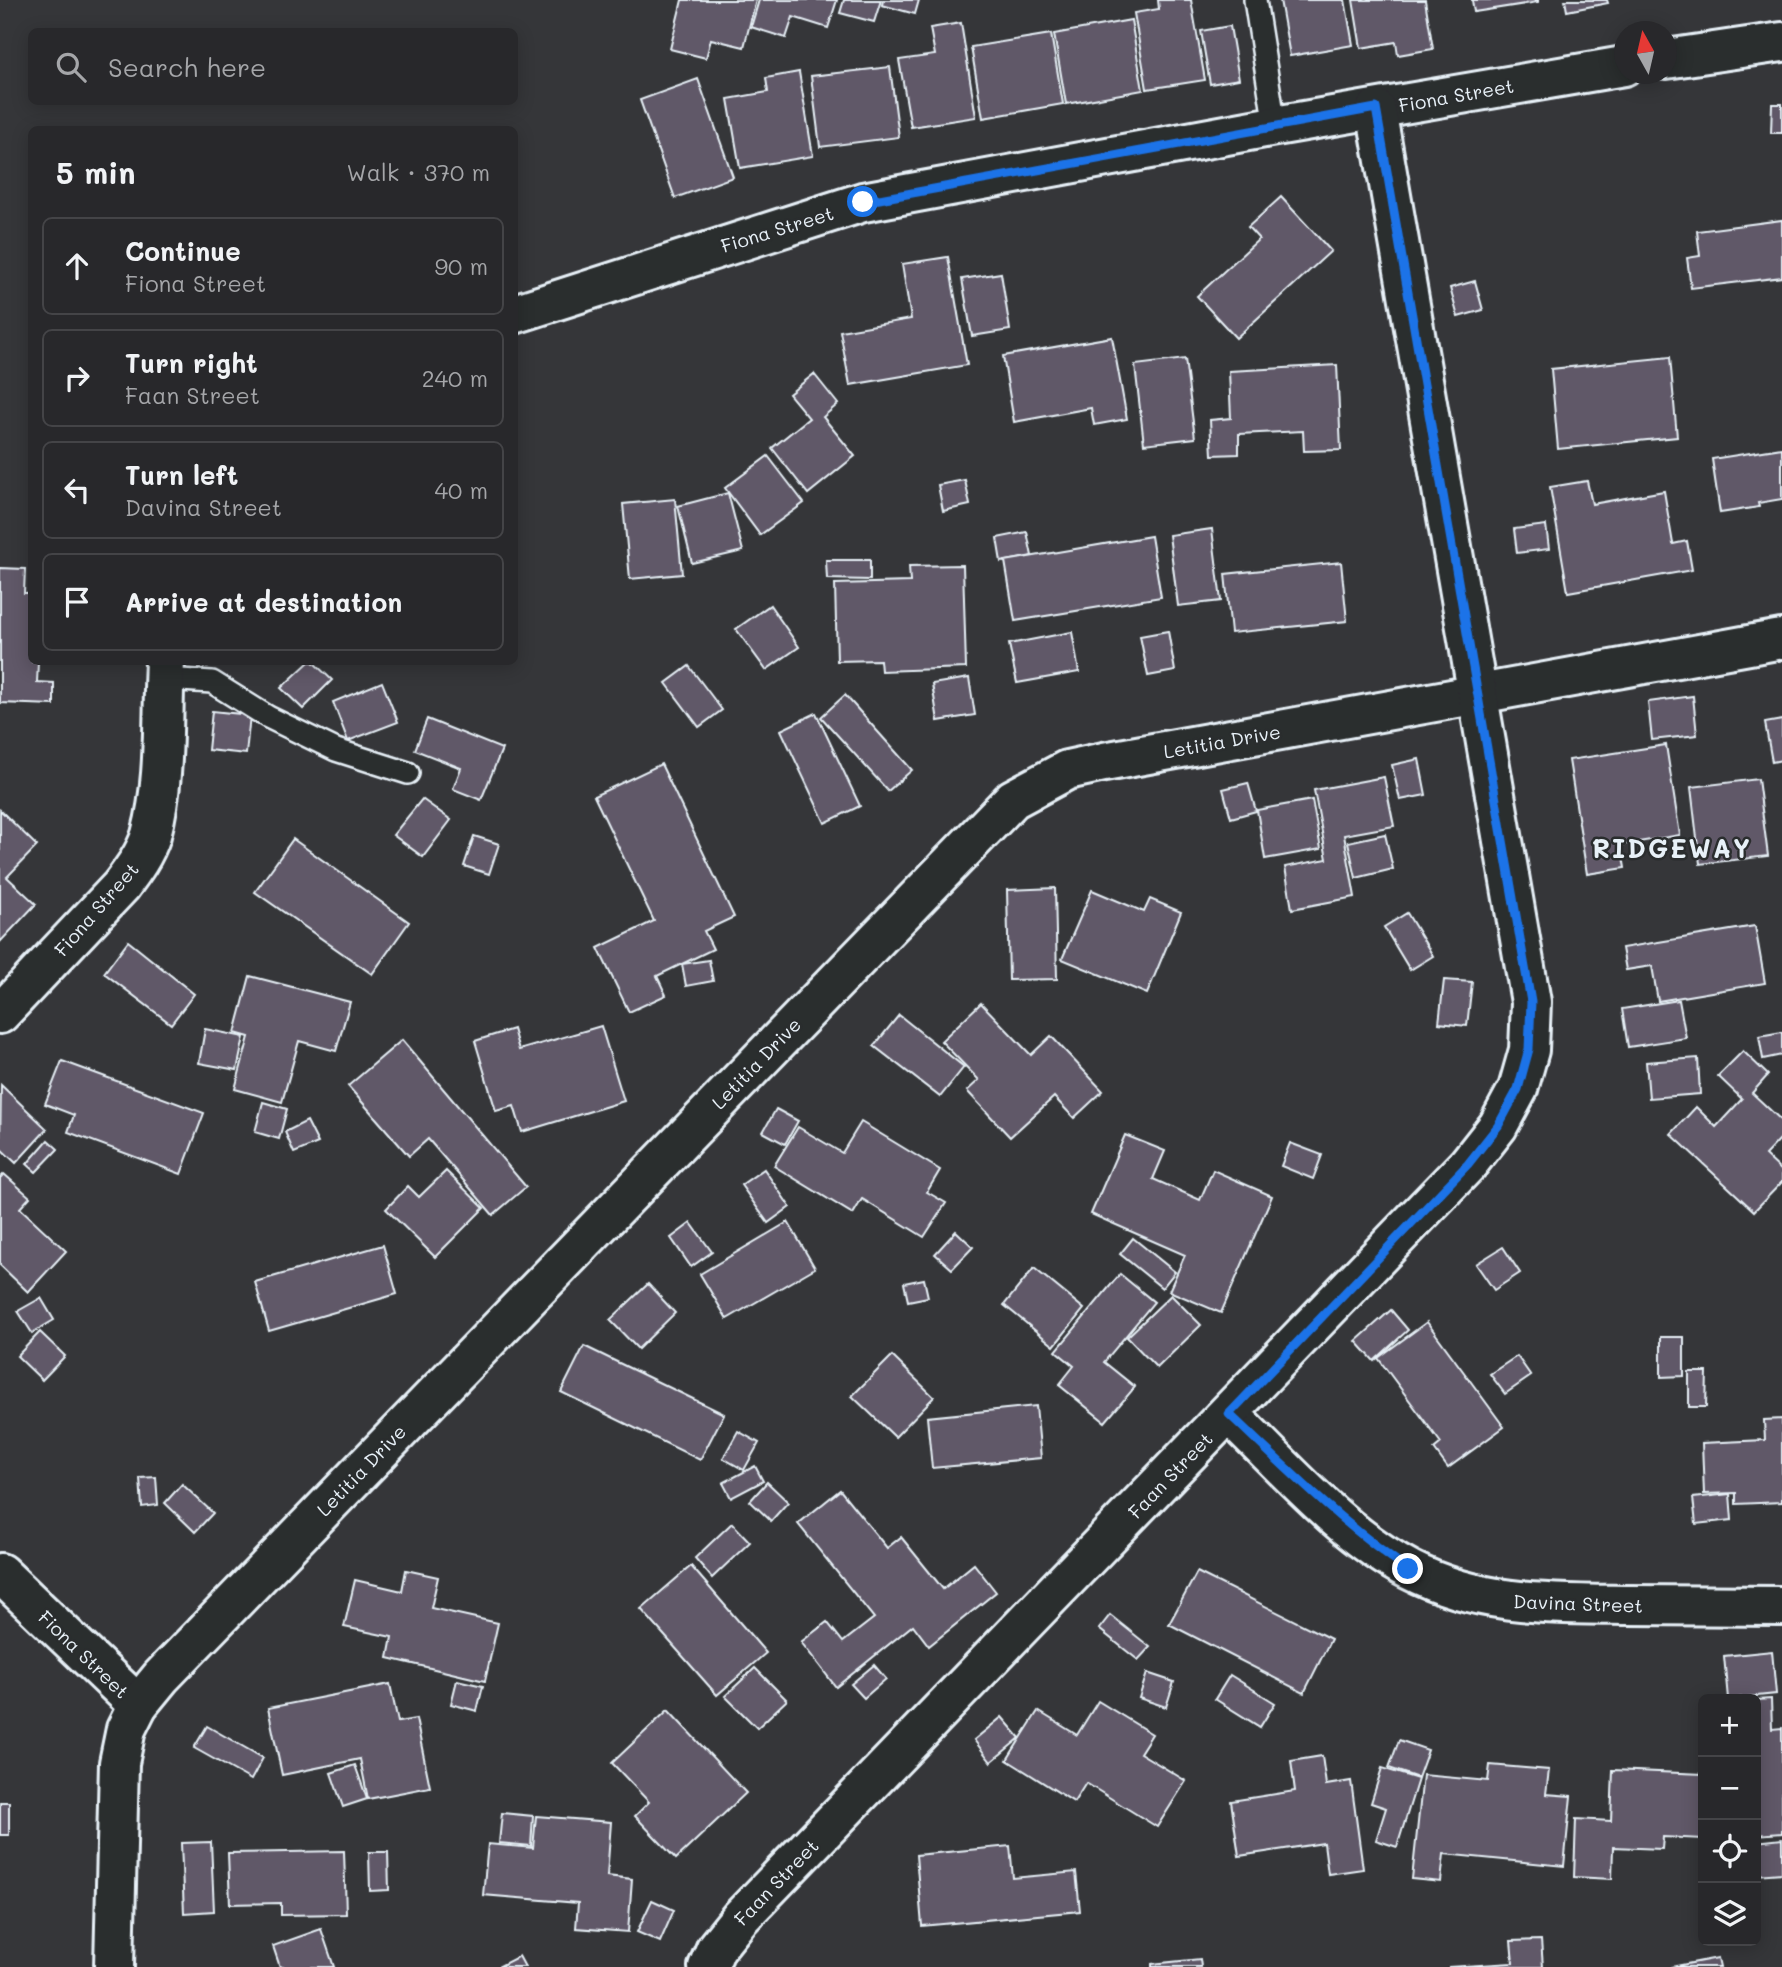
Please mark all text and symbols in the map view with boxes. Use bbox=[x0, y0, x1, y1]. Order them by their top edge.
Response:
north arrow bbox=[1614, 21, 1677, 84]
search box bbox=[28, 28, 518, 105]
icon: search bbox=[52, 48, 90, 86]
text: Search here bbox=[108, 50, 266, 84]
street label: Fiona Street bbox=[1396, 73, 1516, 117]
text: 5 min bbox=[56, 152, 136, 192]
text: Walk · 370 m bbox=[347, 157, 490, 187]
route start bbox=[847, 186, 878, 217]
street label: Fiona Street bbox=[718, 200, 836, 258]
text: Continue bbox=[125, 234, 241, 268]
icon: ahead bbox=[58, 247, 96, 285]
text: 90 m bbox=[435, 251, 488, 281]
text: Fiona Street bbox=[125, 268, 266, 298]
text: Turn right bbox=[125, 346, 258, 380]
icon: right bbox=[58, 359, 96, 397]
text: 240 m bbox=[422, 363, 488, 393]
text: Faan Street bbox=[125, 380, 260, 410]
text: Turn left bbox=[125, 458, 238, 492]
icon: left bbox=[58, 471, 96, 509]
text: 40 m bbox=[435, 475, 488, 505]
text: Davina Street bbox=[125, 492, 282, 522]
icon: arrive bbox=[58, 583, 96, 621]
text: Arrive at destination bbox=[125, 585, 402, 619]
street label: Letitia Drive bbox=[1162, 718, 1282, 764]
district label: RIDGEWAY bbox=[1592, 831, 1752, 865]
street label: Fiona Street bbox=[48, 857, 144, 961]
street label: Letitia Drive bbox=[706, 1012, 806, 1114]
street label: Letitia Drive bbox=[311, 1419, 411, 1521]
street label: Faan Street bbox=[1122, 1426, 1218, 1524]
route end bbox=[1392, 1553, 1423, 1584]
street label: Davina Street bbox=[1513, 1588, 1643, 1618]
street label: Fiona Street bbox=[33, 1605, 135, 1703]
map controls bbox=[1698, 1694, 1761, 1946]
button: + bbox=[1698, 1694, 1761, 1757]
button: − bbox=[1698, 1757, 1761, 1820]
button: locate bbox=[1698, 1820, 1761, 1883]
street label: Faan Street bbox=[728, 1833, 824, 1931]
button: layers bbox=[1698, 1883, 1761, 1946]

